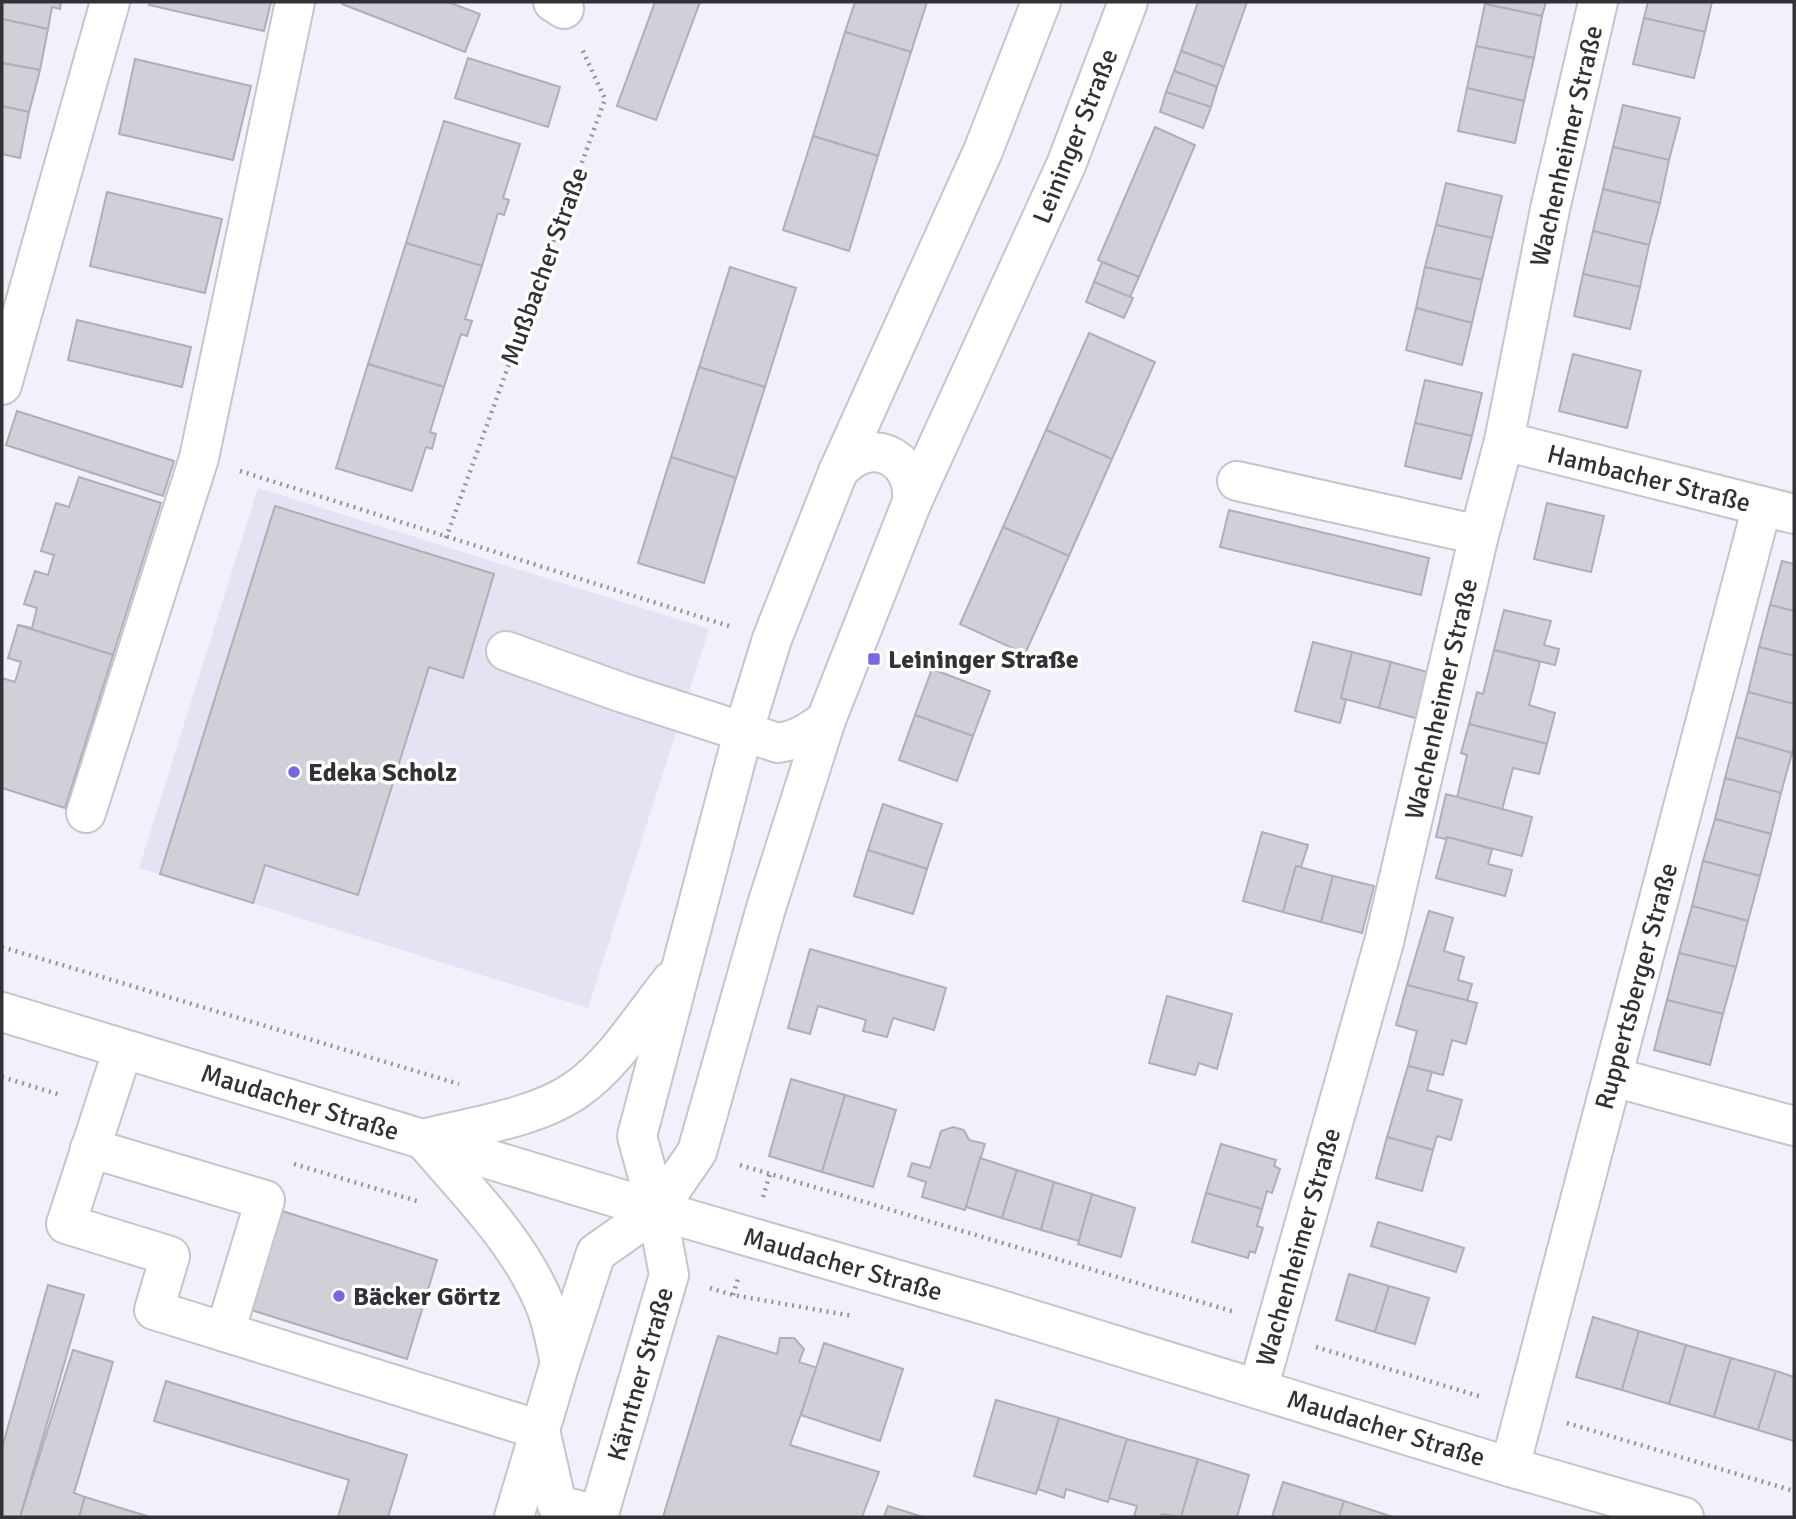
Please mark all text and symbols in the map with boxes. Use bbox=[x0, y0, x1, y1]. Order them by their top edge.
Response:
street label: Wachenheimer Straße bbox=[1524, 23, 1610, 270]
street label: Leininger Straße bbox=[1026, 44, 1126, 229]
street label: Mußbacher Straße bbox=[494, 163, 596, 370]
street label: Hambacher Straße bbox=[1544, 438, 1754, 520]
street label: Wachenheimer Straße bbox=[1399, 576, 1485, 823]
place label: Leininger Straße bbox=[888, 644, 1079, 676]
marker: Leininger Straße bbox=[866, 651, 882, 667]
place label: Edeka Scholz bbox=[308, 757, 457, 789]
marker: Edeka Scholz bbox=[286, 764, 302, 780]
street label: Ruppertsberger Straße bbox=[1589, 859, 1685, 1113]
street label: Maudacher Straße bbox=[197, 1058, 403, 1148]
street label: Wachenheimer Straße bbox=[1250, 1124, 1348, 1370]
street label: Maudacher Straße bbox=[740, 1221, 946, 1309]
place label: Bäcker Görtz bbox=[353, 1281, 501, 1313]
street label: Kärntner Straße bbox=[601, 1284, 681, 1465]
marker: Bäcker Görtz bbox=[331, 1288, 347, 1304]
street label: Maudacher Straße bbox=[1283, 1384, 1489, 1474]

